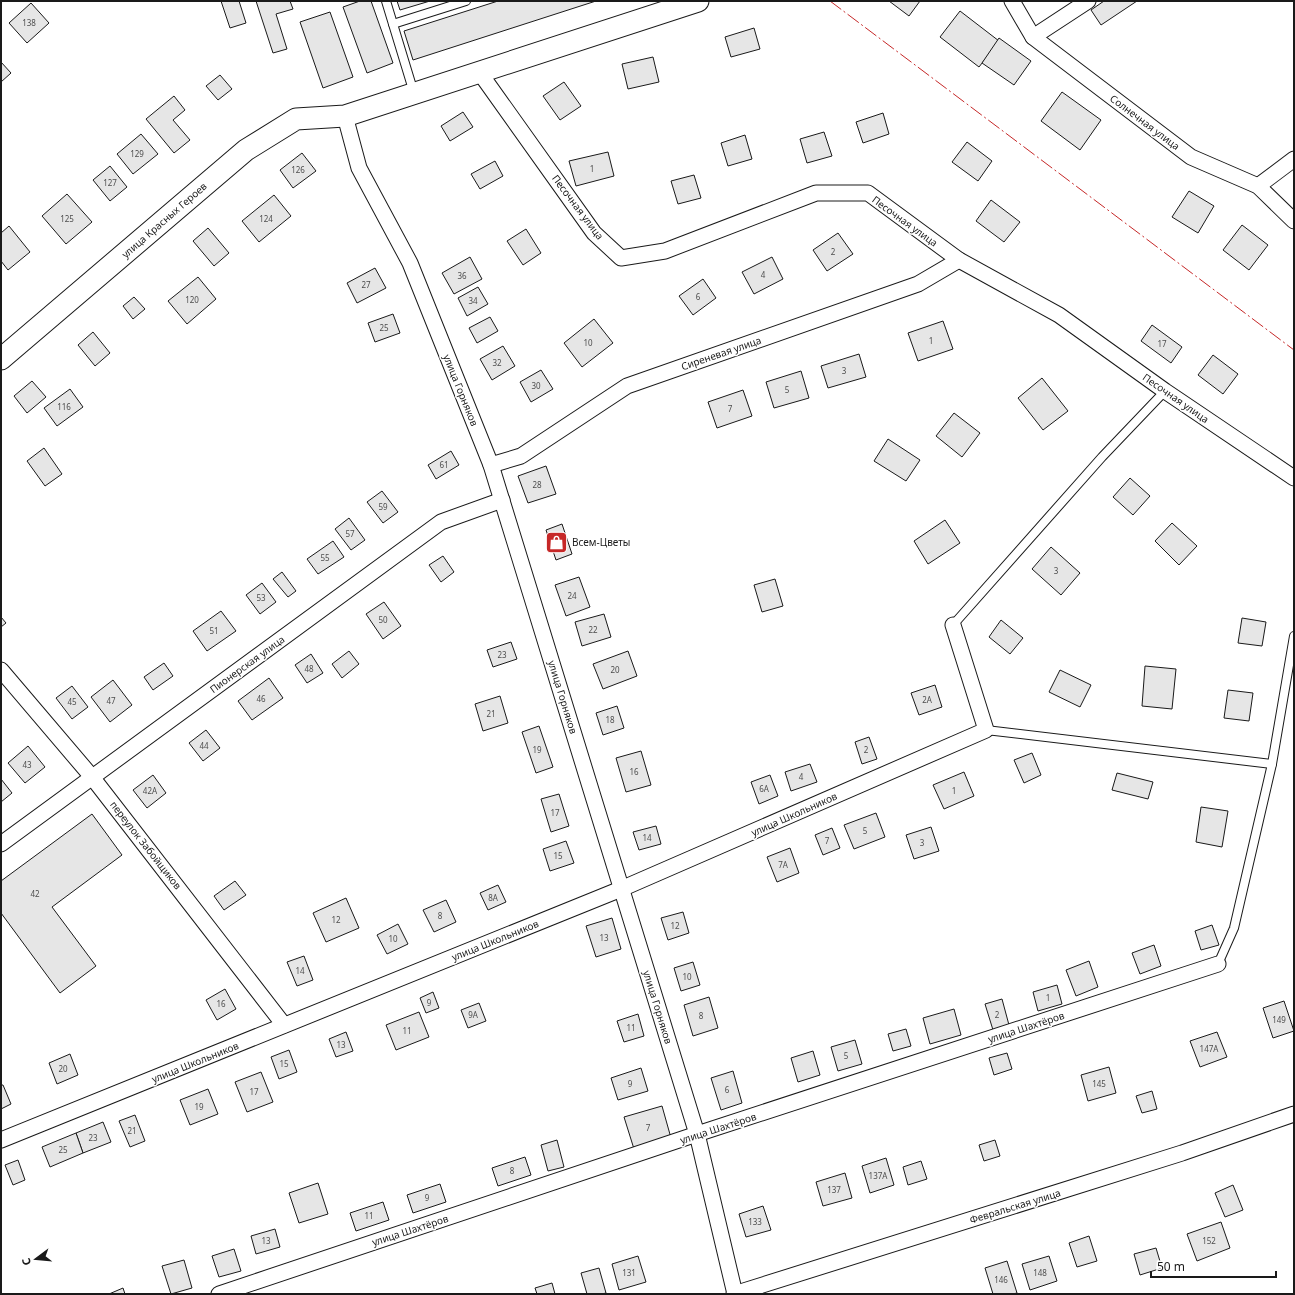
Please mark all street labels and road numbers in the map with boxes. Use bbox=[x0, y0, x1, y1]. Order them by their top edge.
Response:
street label: Солнечная улица bbox=[1107, 91, 1183, 153]
street label: Песочная улица bbox=[549, 172, 607, 242]
street label: улица Красных Героев bbox=[118, 179, 210, 261]
street label: Песочная улица bbox=[869, 192, 941, 250]
street label: Сиреневая улица bbox=[679, 333, 763, 373]
street label: улица Горняков bbox=[440, 352, 482, 428]
street label: Песочная улица bbox=[1140, 370, 1212, 426]
street label: Пионерская улица bbox=[207, 632, 287, 696]
street label: улица Горняков bbox=[545, 658, 581, 736]
street label: улица Школьников bbox=[749, 789, 840, 839]
street label: переулок Забойщиков bbox=[107, 798, 185, 892]
street label: улица Школьников bbox=[449, 916, 541, 964]
street label: улица Горняков bbox=[640, 968, 676, 1046]
street label: улица Шахтёров bbox=[986, 1008, 1066, 1046]
street label: улица Школьников bbox=[149, 1038, 241, 1086]
street label: улица Шахтёров bbox=[678, 1109, 758, 1147]
street label: Февральская улица bbox=[968, 1185, 1062, 1227]
street label: улица Шахтёров bbox=[370, 1211, 450, 1249]

